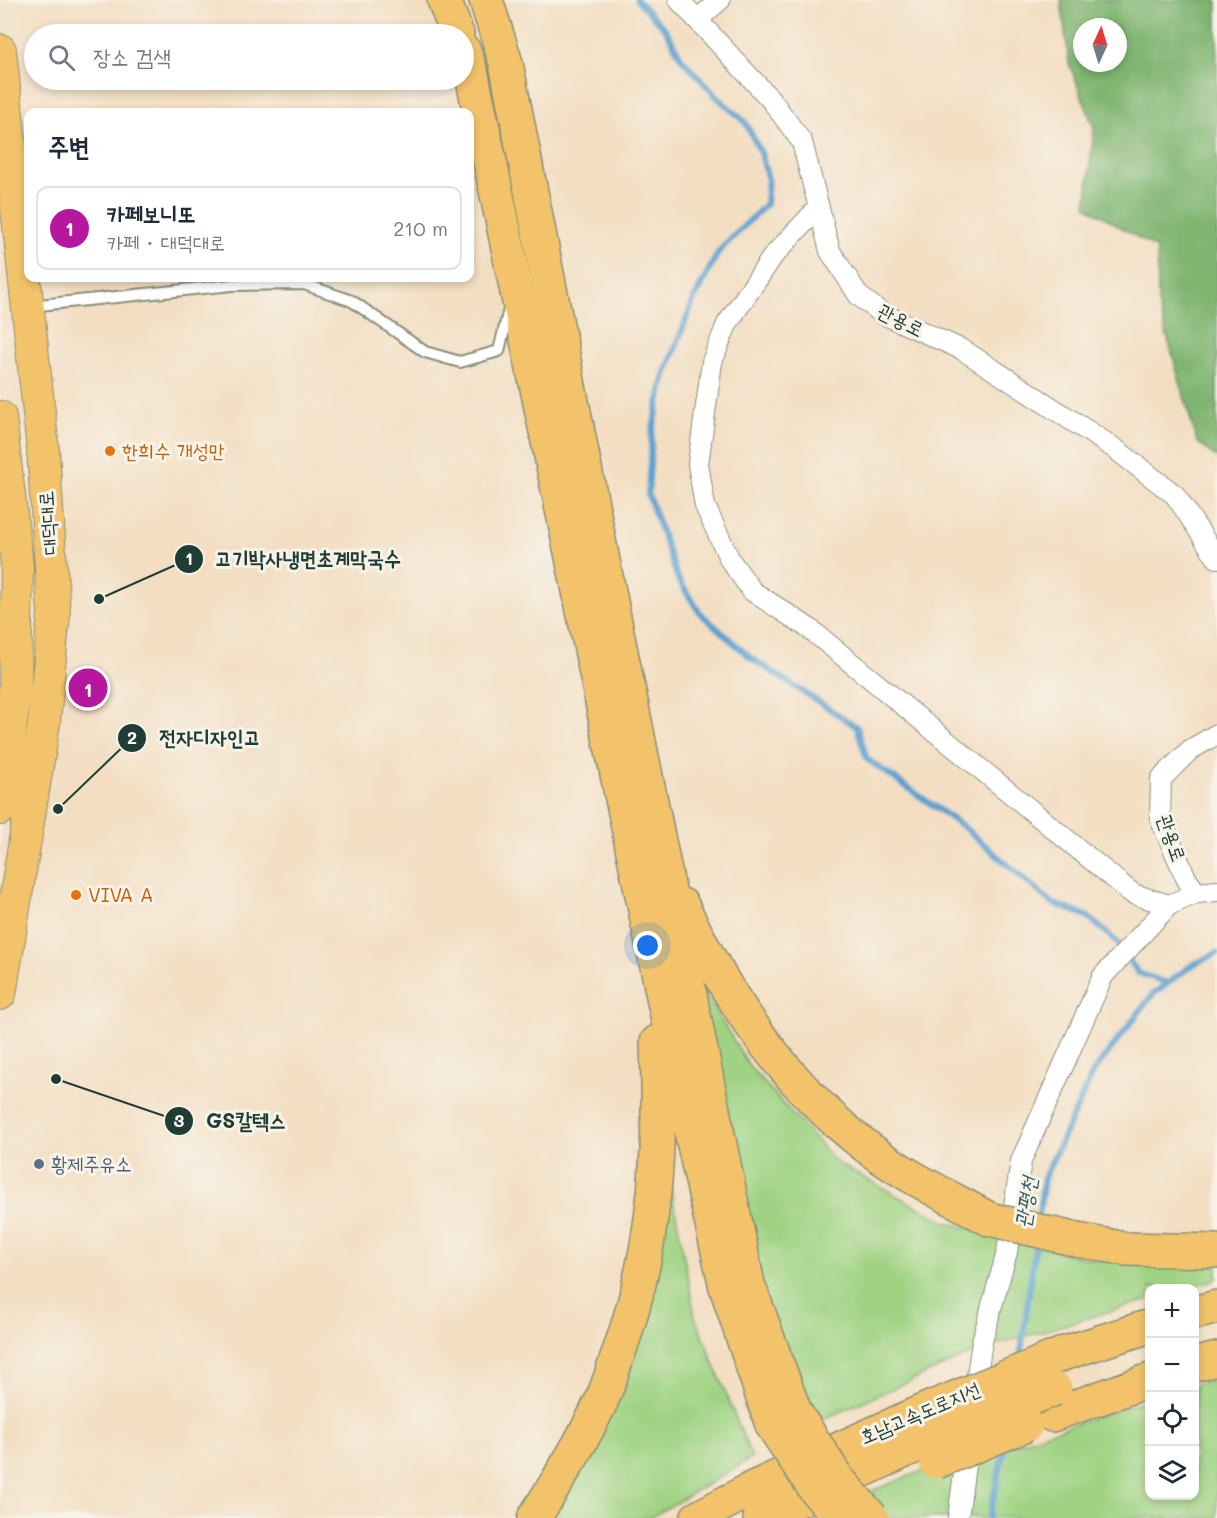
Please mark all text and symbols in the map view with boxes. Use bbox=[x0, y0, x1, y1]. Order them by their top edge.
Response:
north arrow bbox=[1073, 18, 1127, 72]
search box bbox=[24, 24, 474, 90]
icon: search bbox=[45, 41, 78, 74]
text: 장소 검색 bbox=[93, 42, 171, 71]
text: 주변 bbox=[48, 129, 90, 163]
text: 카페보니또 bbox=[107, 199, 196, 228]
text: 1 bbox=[65, 215, 74, 241]
text: 210 m bbox=[393, 215, 448, 241]
text: 카페 · 대덕대로 bbox=[107, 229, 225, 255]
street label: 관용로 bbox=[874, 297, 929, 342]
place label: 한희수 개성만 bbox=[122, 437, 225, 463]
marker: 한희수 개성만 bbox=[103, 444, 117, 458]
street label: 대덕대로 bbox=[32, 490, 62, 556]
callout: 고기박사냉면초계막국수 bbox=[174, 539, 413, 578]
text: 고기박사냉면초계막국수 bbox=[215, 544, 401, 571]
text: 1 bbox=[185, 546, 193, 570]
pin: 1 bbox=[68, 666, 107, 710]
callout: 전자디자인고 bbox=[117, 718, 272, 757]
text: 전자디자인고 bbox=[159, 723, 261, 750]
text: 2 bbox=[127, 725, 137, 749]
street label: 관용로 bbox=[1153, 811, 1193, 865]
place label: VIVA A bbox=[88, 881, 154, 907]
marker: VIVA A bbox=[69, 888, 83, 902]
your location bbox=[633, 931, 662, 960]
callout: GS칼텍스 bbox=[164, 1101, 298, 1140]
text: GS칼텍스 bbox=[206, 1106, 286, 1133]
text: 3 bbox=[174, 1108, 185, 1132]
place label: 황제주유소 bbox=[51, 1150, 131, 1176]
marker: 황제주유소 bbox=[32, 1157, 46, 1171]
water label: 관평천 bbox=[1007, 1173, 1042, 1229]
map controls bbox=[1145, 1284, 1199, 1500]
button: + bbox=[1145, 1284, 1199, 1338]
button: − bbox=[1145, 1338, 1199, 1392]
street label: 호남고속도로지선 bbox=[855, 1375, 984, 1449]
button: locate bbox=[1145, 1392, 1199, 1446]
button: layers bbox=[1145, 1446, 1199, 1500]

